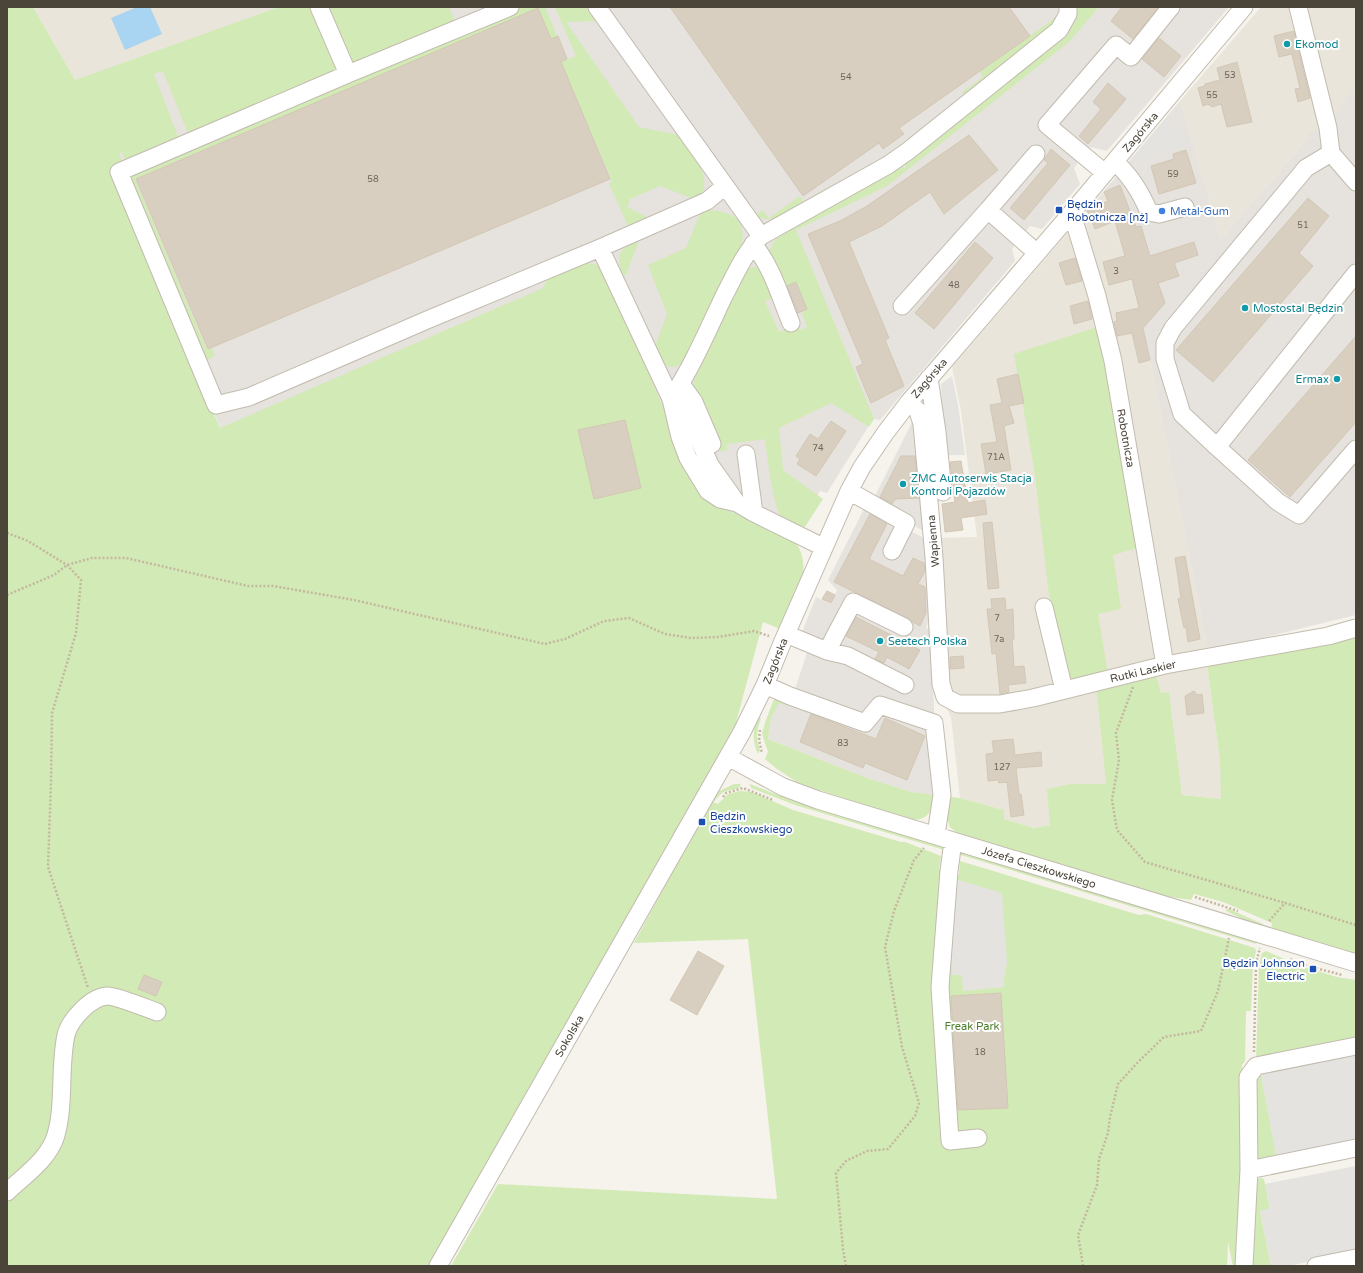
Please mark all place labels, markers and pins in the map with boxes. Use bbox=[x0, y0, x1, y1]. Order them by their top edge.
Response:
place label: Ekomod bbox=[1295, 38, 1338, 51]
marker: Ekomod bbox=[1282, 39, 1292, 49]
place label: Będzin Robotnicza [nż] bbox=[1067, 198, 1148, 224]
marker: Będzin Robotnicza [nż] bbox=[1054, 205, 1064, 215]
place label: Metal-Gum bbox=[1170, 205, 1229, 218]
marker: Metal-Gum bbox=[1157, 206, 1167, 216]
place label: Mostostal Będzin bbox=[1253, 302, 1343, 315]
marker: Mostostal Będzin bbox=[1240, 303, 1250, 313]
place label: Ermax bbox=[1296, 373, 1329, 386]
marker: Ermax bbox=[1332, 374, 1342, 384]
place label: ZMC Autoserwis Stacja Kontroli Pojazdów bbox=[911, 472, 1032, 498]
marker: ZMC Autoserwis Stacja Kontroli Pojazdów bbox=[898, 479, 908, 489]
place label: Seetech Polska bbox=[888, 635, 967, 648]
marker: Seetech Polska bbox=[875, 636, 885, 646]
place label: Będzin Cieszkowskiego bbox=[710, 810, 793, 836]
marker: Będzin Cieszkowskiego bbox=[697, 817, 707, 827]
place label: Będzin Johnson Electric bbox=[1223, 957, 1305, 983]
marker: Będzin Johnson Electric bbox=[1308, 964, 1318, 974]

